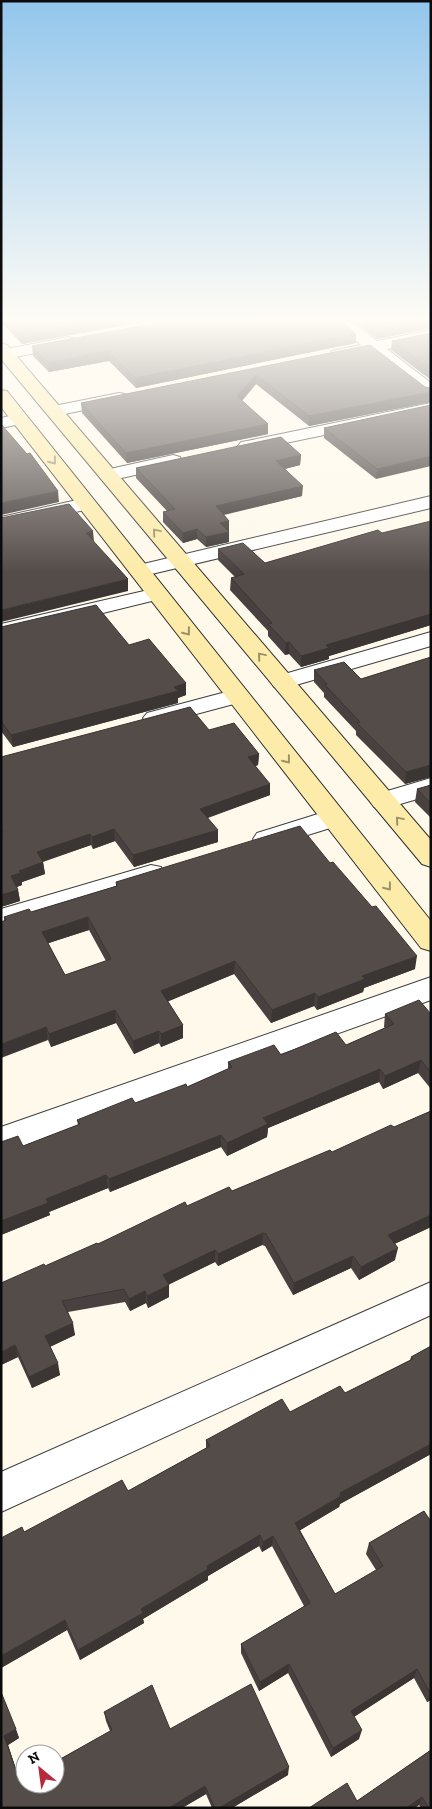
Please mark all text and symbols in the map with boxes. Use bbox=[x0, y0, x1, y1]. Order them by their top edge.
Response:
one-way arrow bbox=[47, 456, 56, 465]
one-way arrow bbox=[153, 529, 162, 538]
one-way arrow bbox=[181, 626, 189, 635]
one-way arrow bbox=[258, 653, 266, 662]
one-way arrow bbox=[282, 754, 291, 763]
one-way arrow bbox=[396, 817, 405, 826]
one-way arrow bbox=[382, 881, 391, 891]
north arrow bbox=[15, 1744, 65, 1794]
text: N bbox=[25, 1748, 43, 1768]

